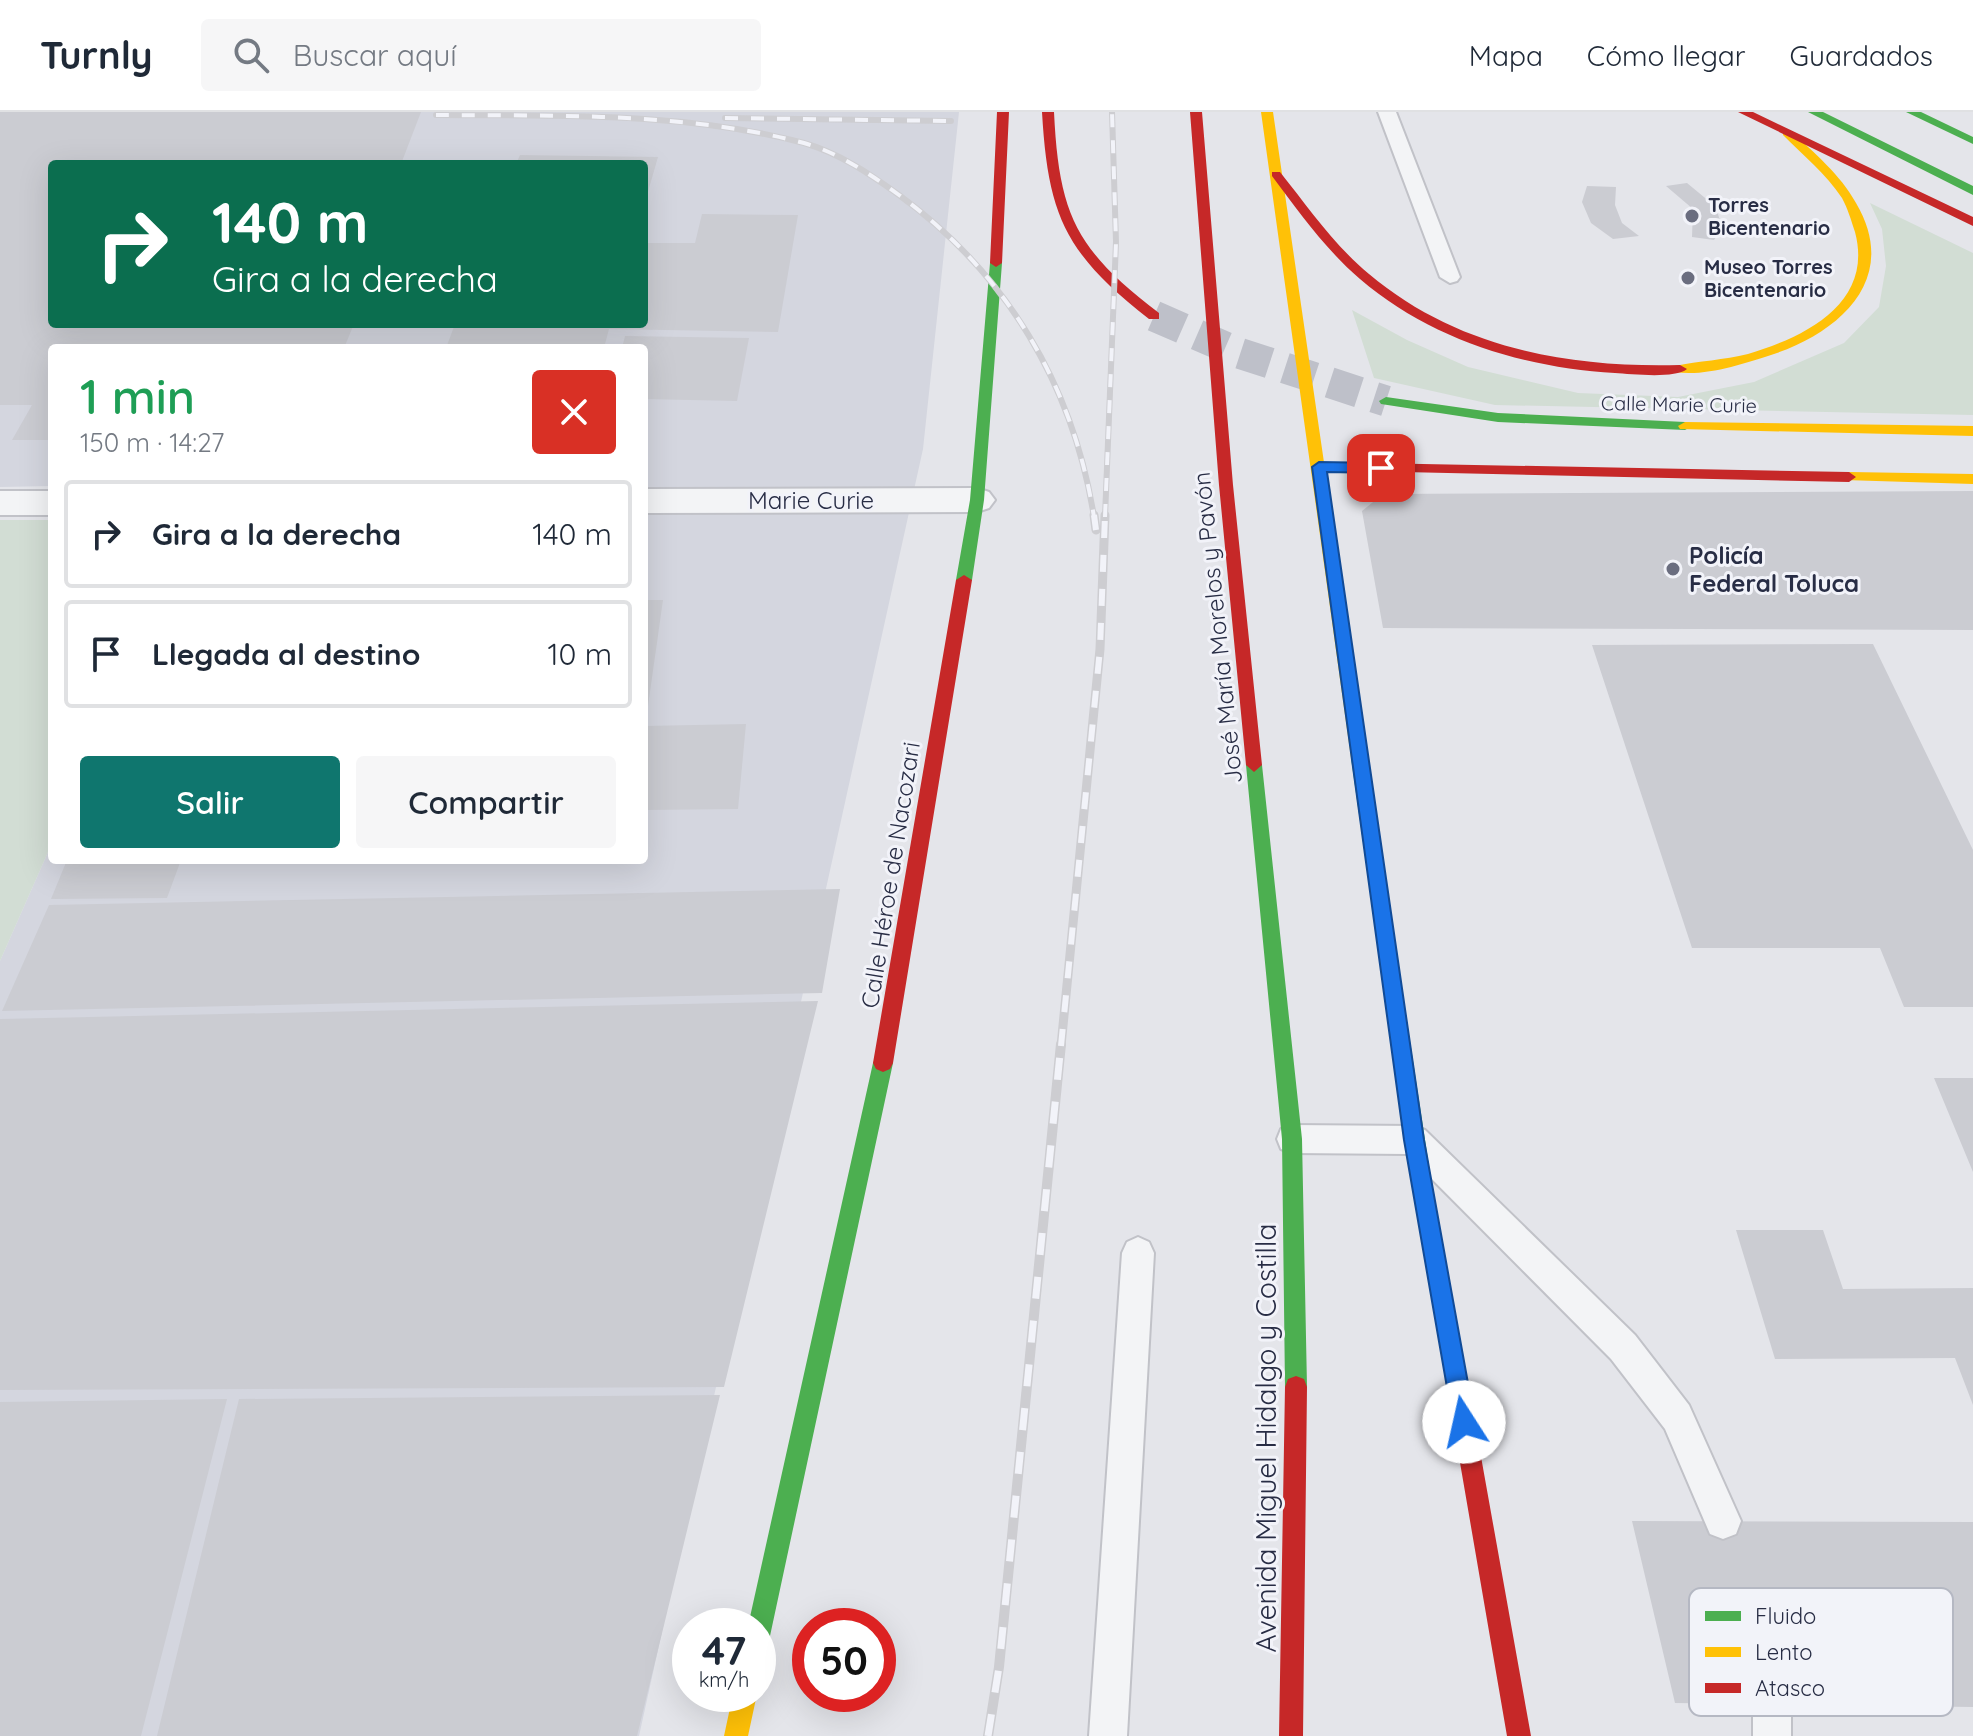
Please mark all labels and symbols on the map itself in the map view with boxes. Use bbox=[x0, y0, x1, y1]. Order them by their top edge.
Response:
place label: Torres Bicentenario bbox=[1708, 192, 1830, 240]
marker: Torres Bicentenario bbox=[1683, 207, 1701, 225]
place label: Museo Torres Bicentenario bbox=[1704, 254, 1833, 302]
marker: Museo Torres Bicentenario bbox=[1679, 269, 1697, 287]
street label: Calle Marie Curie bbox=[1601, 390, 1757, 418]
pin bbox=[1347, 434, 1415, 502]
street label: José María Morelos y Pavón bbox=[1186, 471, 1248, 785]
street label: Marie Curie bbox=[748, 485, 874, 515]
place label: Policía Federal Toluca bbox=[1689, 540, 1859, 598]
marker: Policía Federal Toluca bbox=[1664, 560, 1682, 578]
street label: Calle Héroe de Nacozari bbox=[854, 740, 926, 1010]
street label: Avenida Miguel Hidalgo y Costilla bbox=[1248, 1224, 1283, 1652]
position arrow bbox=[1422, 1380, 1506, 1464]
legend bbox=[1689, 1588, 1953, 1716]
text: Fluido bbox=[1755, 1602, 1816, 1630]
speed limit sign: 50 bbox=[792, 1608, 896, 1712]
text: Lento bbox=[1755, 1638, 1813, 1666]
text: Atasco bbox=[1755, 1674, 1825, 1702]

